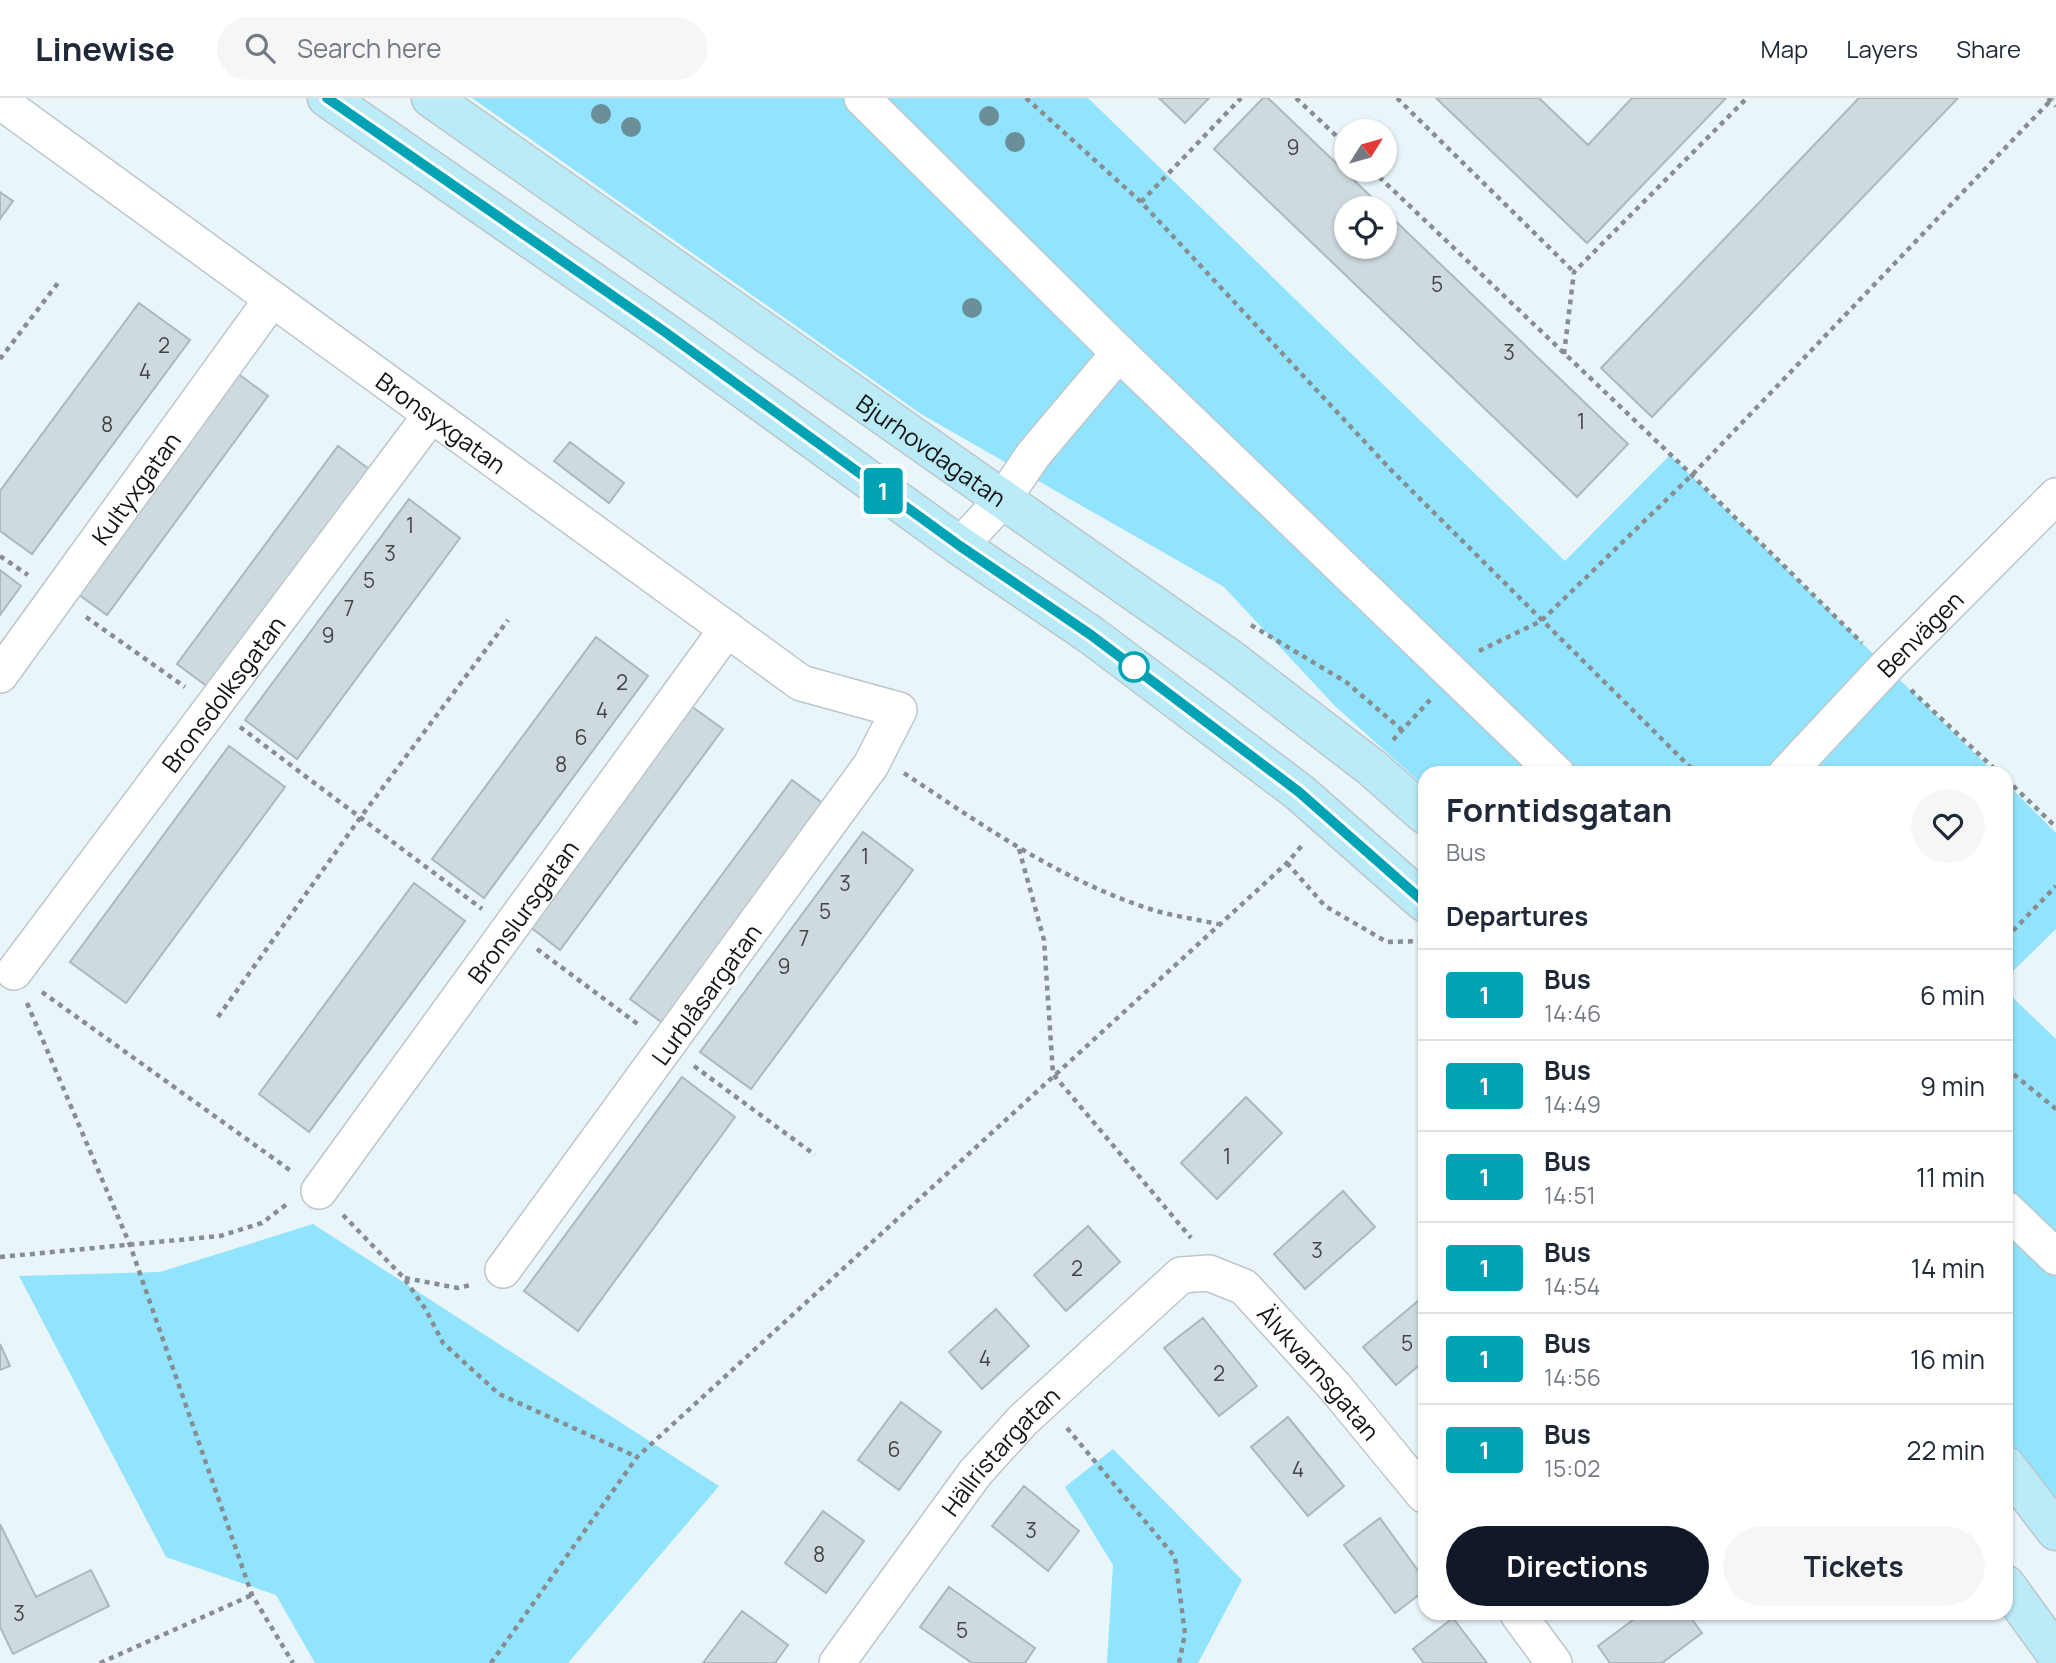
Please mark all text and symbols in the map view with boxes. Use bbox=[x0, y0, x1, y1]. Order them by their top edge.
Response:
search box bbox=[217, 17, 707, 80]
text: Linewise bbox=[35, 26, 175, 71]
icon: search bbox=[241, 29, 279, 67]
text: Search here bbox=[297, 30, 441, 66]
text: Map bbox=[1761, 32, 1808, 65]
text: Layers bbox=[1846, 32, 1918, 65]
text: Share bbox=[1956, 32, 2021, 65]
north arrow bbox=[1334, 119, 1396, 182]
map controls bbox=[1334, 119, 1397, 259]
house number: 9 bbox=[1286, 133, 1300, 161]
button: locate bbox=[1334, 196, 1397, 259]
house number: 5 bbox=[1431, 270, 1443, 298]
house number: 2 bbox=[158, 331, 170, 359]
house number: 3 bbox=[1503, 338, 1515, 366]
house number: 4 bbox=[139, 357, 151, 385]
street label: Bronsyxgatan bbox=[370, 364, 513, 480]
street label: Bjurhovdagatan bbox=[851, 386, 1013, 514]
house number: 1 bbox=[1577, 407, 1585, 435]
house number: 8 bbox=[101, 410, 113, 438]
street label: Kultyxgatan bbox=[83, 425, 188, 551]
line badge: 1 bbox=[860, 468, 906, 514]
text: 1 bbox=[878, 474, 888, 507]
house number: 1 bbox=[406, 511, 414, 539]
house number: 3 bbox=[384, 539, 396, 567]
house number: 5 bbox=[363, 566, 375, 594]
street label: Benvägen bbox=[1869, 583, 1970, 684]
house number: 7 bbox=[344, 594, 354, 622]
street label: Bronsdolksgatan bbox=[153, 609, 292, 778]
house number: 9 bbox=[321, 621, 335, 649]
unlabelled marker bbox=[1119, 652, 1149, 682]
house number: 2 bbox=[616, 668, 628, 696]
house number: 4 bbox=[596, 696, 608, 724]
house number: 6 bbox=[574, 723, 588, 751]
house number: 8 bbox=[555, 750, 567, 778]
text: Forntidsgatan bbox=[1446, 787, 1672, 832]
button: heart bbox=[1911, 789, 1985, 863]
street label: Bronslursgatan bbox=[459, 833, 585, 989]
text: Bus bbox=[1446, 836, 1486, 868]
house number: 1 bbox=[861, 842, 869, 870]
house number: 3 bbox=[839, 869, 851, 897]
house number: 5 bbox=[819, 897, 831, 925]
text: Departures bbox=[1446, 898, 1588, 934]
street label: Lurblåsargatan bbox=[644, 917, 768, 1071]
house number: 7 bbox=[799, 924, 809, 952]
house number: 9 bbox=[777, 952, 791, 980]
text: Bus bbox=[1544, 961, 1591, 997]
text: 6 min bbox=[1920, 977, 1985, 1013]
text: 1 bbox=[1479, 978, 1490, 1011]
text: 14:46 bbox=[1544, 997, 1601, 1029]
text: Bus bbox=[1544, 1052, 1591, 1088]
text: 9 min bbox=[1920, 1068, 1985, 1104]
text: 1 bbox=[1479, 1069, 1490, 1102]
text: 14:49 bbox=[1544, 1088, 1601, 1120]
house number: 1 bbox=[1223, 1142, 1231, 1170]
text: Bus bbox=[1544, 1143, 1591, 1179]
text: 11 min bbox=[1916, 1159, 1985, 1195]
text: 1 bbox=[1479, 1160, 1490, 1193]
text: 14:51 bbox=[1544, 1179, 1596, 1211]
text: Bus bbox=[1544, 1234, 1591, 1270]
house number: 3 bbox=[1311, 1236, 1323, 1264]
text: 14 min bbox=[1911, 1250, 1985, 1286]
text: 1 bbox=[1479, 1251, 1490, 1284]
house number: 2 bbox=[1071, 1254, 1083, 1282]
text: 14:54 bbox=[1544, 1270, 1600, 1302]
street label: Älvkvarnsgatan bbox=[1251, 1297, 1388, 1446]
text: Bus bbox=[1544, 1325, 1591, 1361]
house number: 5 bbox=[1401, 1329, 1413, 1357]
text: 16 min bbox=[1910, 1341, 1985, 1377]
text: 1 bbox=[1479, 1342, 1490, 1375]
house number: 4 bbox=[979, 1344, 991, 1372]
house number: 2 bbox=[1213, 1359, 1225, 1387]
text: 14:56 bbox=[1544, 1361, 1601, 1393]
street label: Hällristargatan bbox=[933, 1378, 1066, 1522]
text: Bus bbox=[1544, 1416, 1591, 1452]
text: 22 min bbox=[1907, 1432, 1985, 1468]
text: 1 bbox=[1479, 1433, 1490, 1466]
house number: 6 bbox=[887, 1435, 901, 1463]
text: 15:02 bbox=[1544, 1452, 1600, 1484]
house number: 4 bbox=[1292, 1455, 1304, 1483]
house number: 3 bbox=[1025, 1516, 1037, 1544]
button: Directions bbox=[1446, 1526, 1709, 1606]
button: Tickets bbox=[1723, 1526, 1985, 1606]
house number: 8 bbox=[813, 1540, 825, 1568]
house number: 3 bbox=[13, 1599, 25, 1627]
house number: 5 bbox=[956, 1616, 968, 1644]

